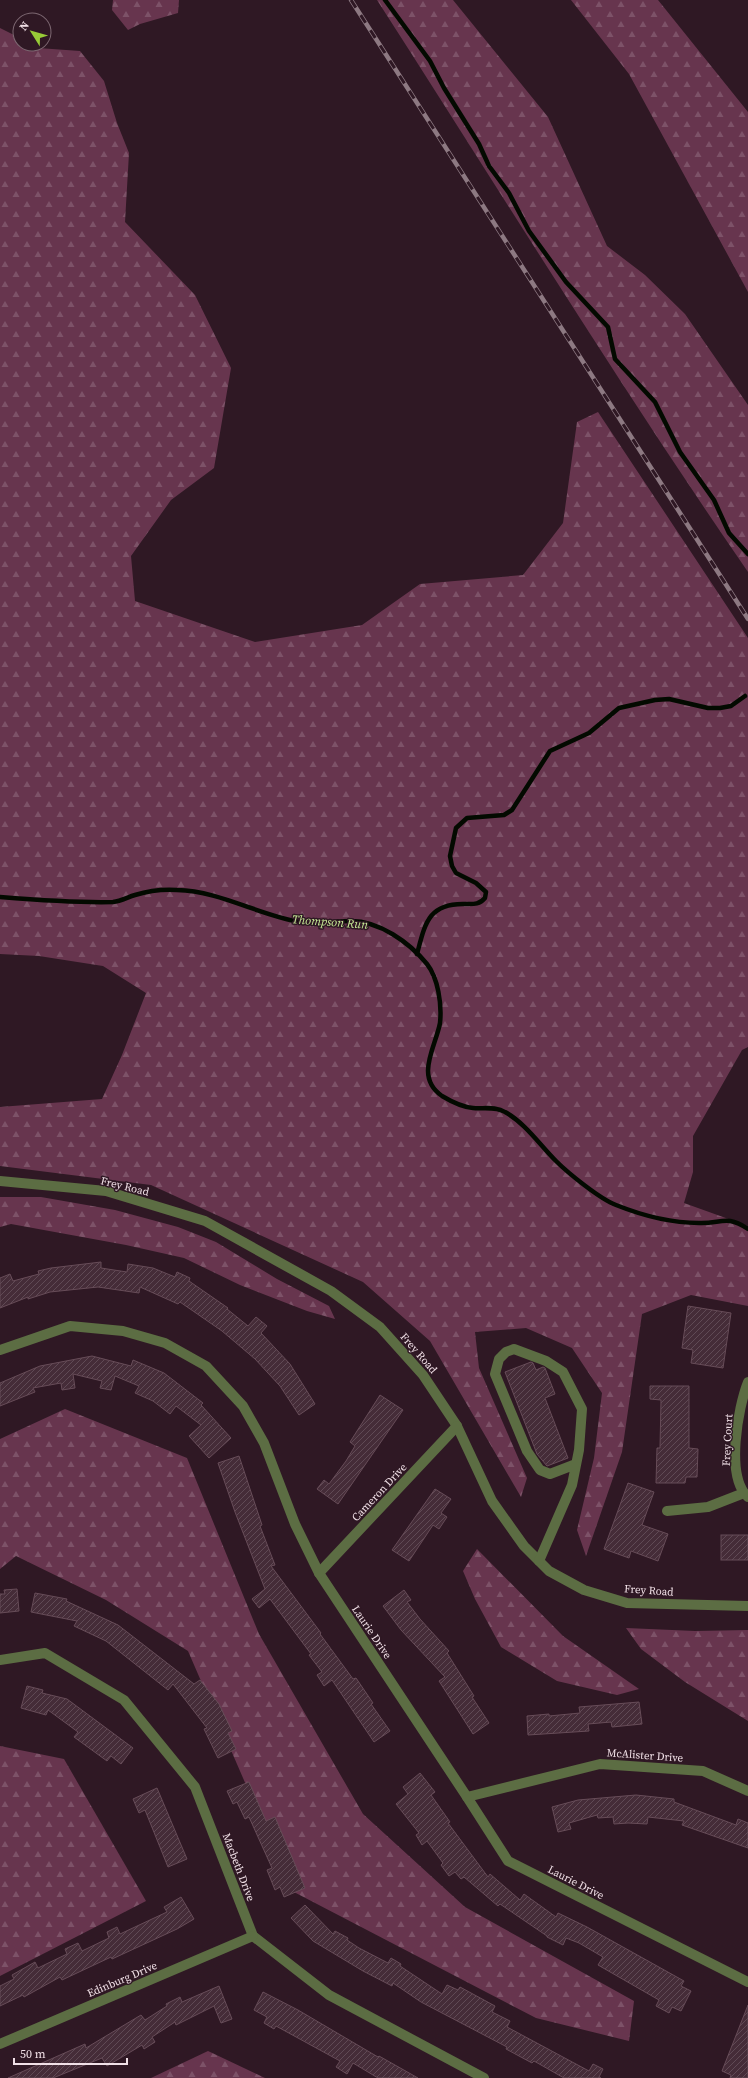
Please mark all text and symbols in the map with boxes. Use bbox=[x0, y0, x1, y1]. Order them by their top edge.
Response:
north arrow bbox=[12, 12, 52, 52]
text: N bbox=[16, 19, 33, 34]
water label: Thompson Run bbox=[292, 911, 369, 933]
street label: Frey Road bbox=[99, 1173, 151, 1200]
street label: Frey Road bbox=[397, 1330, 441, 1377]
street label: Frey Court bbox=[719, 1413, 736, 1466]
street label: Cameron Drive bbox=[349, 1460, 410, 1525]
street label: Frey Road bbox=[624, 1581, 675, 1600]
street label: Laurie Drive bbox=[348, 1603, 395, 1662]
street label: McAlister Drive bbox=[606, 1745, 684, 1766]
street label: Macbeth Drive bbox=[219, 1831, 259, 1904]
street label: Laurie Drive bbox=[545, 1862, 607, 1903]
street label: Edinburg Drive bbox=[85, 1958, 160, 2001]
scale bar bbox=[14, 2040, 127, 2066]
text: 50 m bbox=[20, 2046, 46, 2062]

